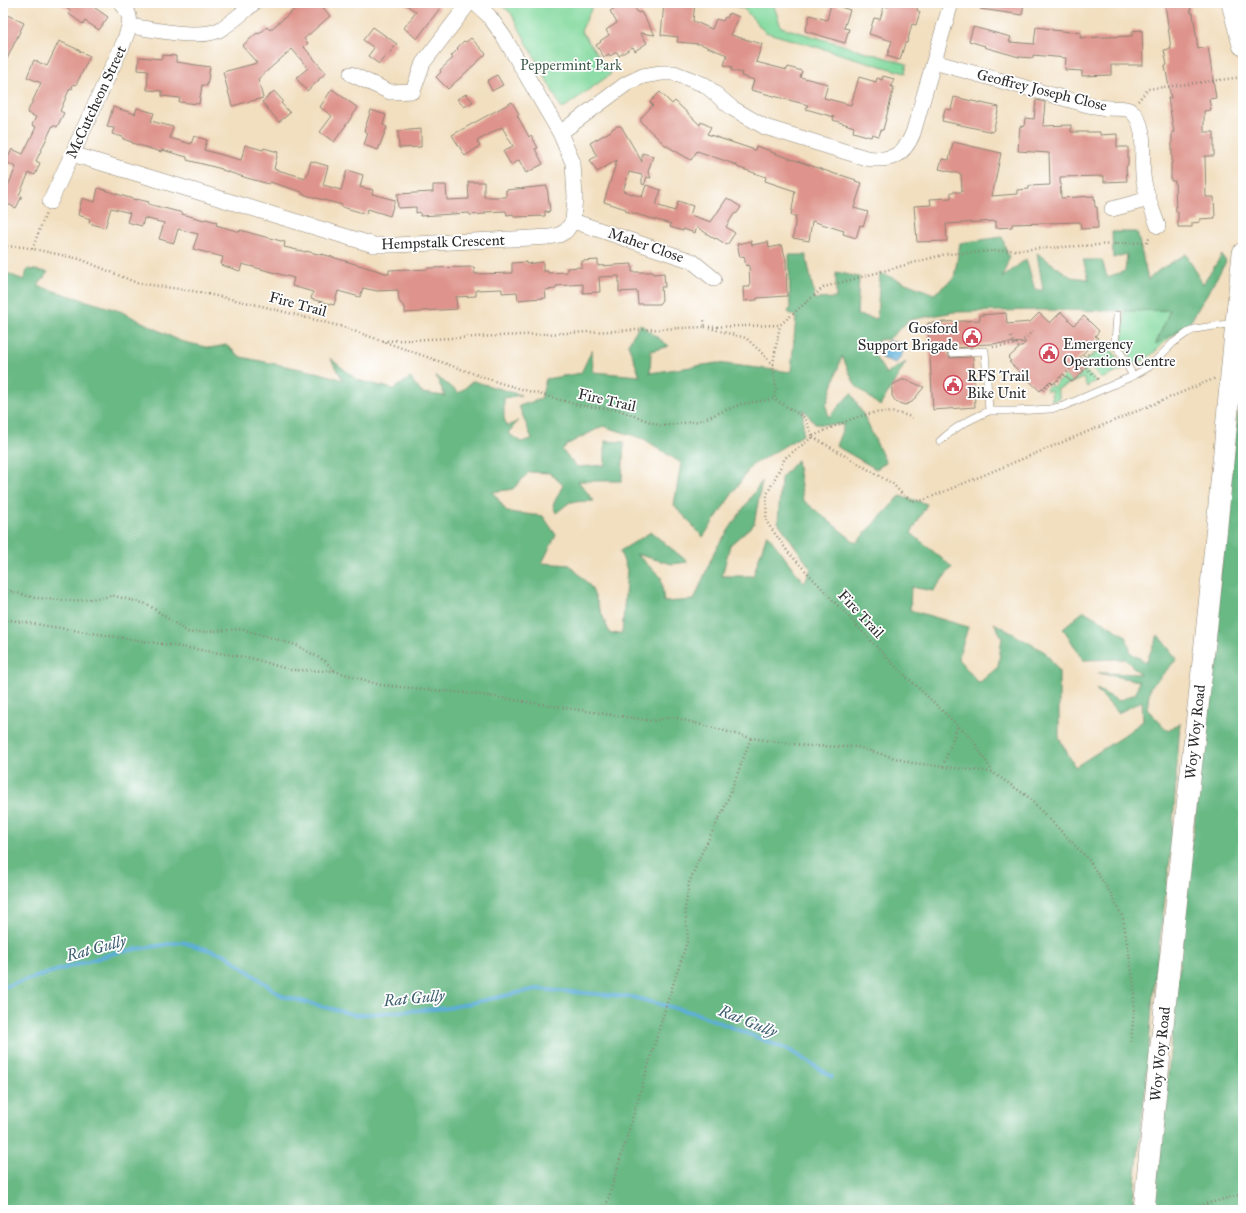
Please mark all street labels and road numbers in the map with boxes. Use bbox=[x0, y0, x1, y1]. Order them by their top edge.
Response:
street label: McCutcheon Street bbox=[62, 42, 130, 161]
street label: Geoffrey Joseph Close bbox=[975, 65, 1109, 116]
street label: Maher Close bbox=[606, 224, 686, 266]
street label: Hempstalk Crescent bbox=[381, 231, 506, 253]
street label: Fire Trail bbox=[267, 288, 330, 321]
street label: Fire Trail bbox=[576, 385, 639, 416]
street label: Fire Trail bbox=[834, 586, 888, 642]
street label: Woy Woy Road bbox=[1181, 683, 1209, 780]
street label: Woy Woy Road bbox=[1146, 1005, 1174, 1102]

